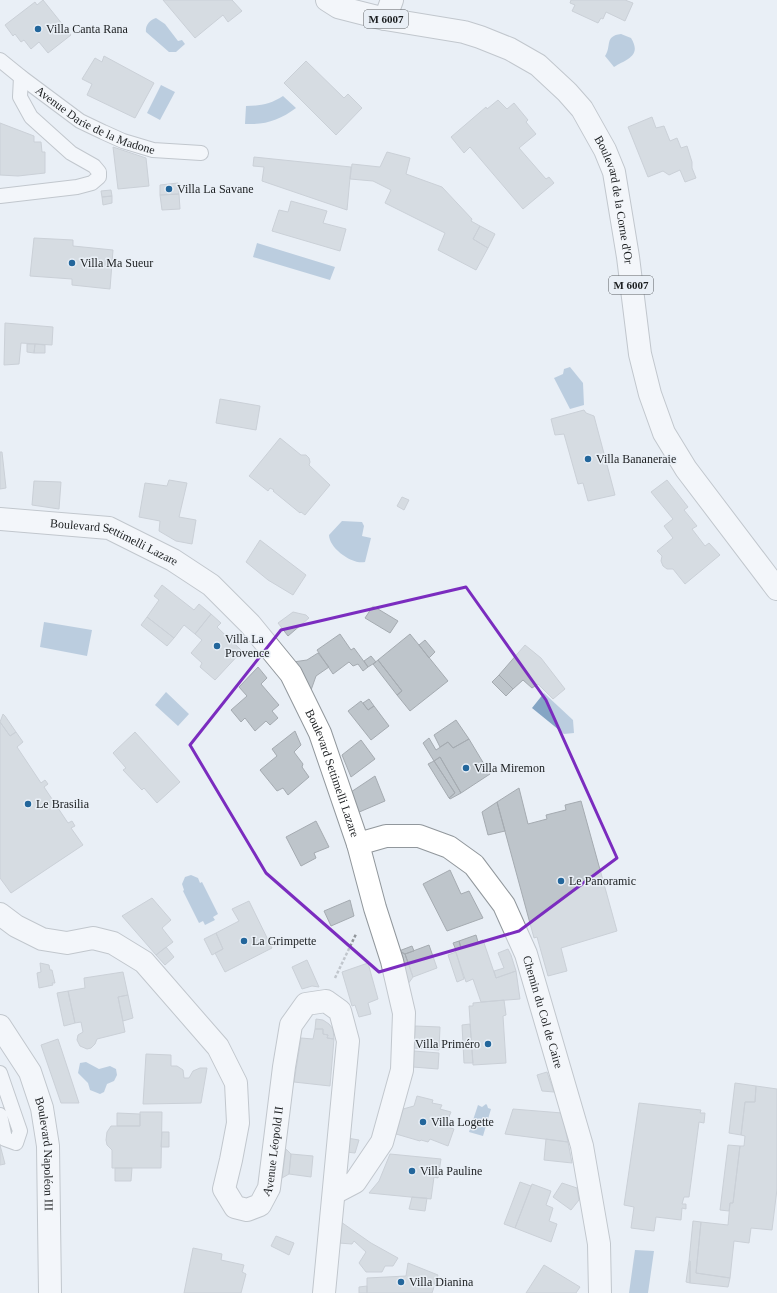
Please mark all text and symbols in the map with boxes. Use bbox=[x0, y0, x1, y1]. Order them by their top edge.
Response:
road number: M 6007 bbox=[364, 10, 408, 28]
place label: Villa Canta Rana bbox=[46, 22, 129, 36]
marker: Villa Canta Rana bbox=[33, 24, 43, 34]
street label: Avenue Darie de la Madone bbox=[33, 83, 157, 157]
street label: Boulevard de la Corne d'Or bbox=[591, 133, 636, 265]
place label: Villa La Savane bbox=[177, 182, 254, 196]
marker: Villa La Savane bbox=[164, 184, 174, 194]
place label: Villa Ma Sueur bbox=[80, 256, 153, 270]
marker: Villa Ma Sueur bbox=[67, 258, 77, 268]
road number: M 6007 bbox=[609, 276, 653, 294]
place label: Villa Bananeraie bbox=[596, 452, 676, 466]
marker: Villa Bananeraie bbox=[583, 454, 593, 464]
street label: Boulevard Settimelli Lazare bbox=[50, 516, 181, 568]
place label: Villa La Provence bbox=[225, 632, 270, 660]
marker: Villa La Provence bbox=[212, 641, 222, 651]
street label: Boulevard Settimelli Lazare bbox=[302, 707, 362, 839]
place label: Villa Miremon bbox=[474, 761, 545, 775]
marker: Villa Miremon bbox=[461, 763, 471, 773]
place label: Le Brasilia bbox=[36, 797, 90, 811]
marker: Le Brasilia bbox=[23, 799, 33, 809]
place label: Le Panoramic bbox=[569, 874, 636, 888]
marker: Le Panoramic bbox=[556, 876, 566, 886]
place label: La Grimpette bbox=[252, 934, 316, 948]
marker: La Grimpette bbox=[239, 936, 249, 946]
street label: Chemin du Col de Caire bbox=[520, 954, 566, 1070]
place label: Villa Priméro bbox=[415, 1037, 480, 1051]
marker: Villa Priméro bbox=[483, 1039, 493, 1049]
street label: Boulevard Napoléon III bbox=[32, 1095, 56, 1211]
street label: Avenue Léopold II bbox=[259, 1105, 286, 1199]
place label: Villa Logette bbox=[431, 1115, 494, 1129]
marker: Villa Logette bbox=[418, 1117, 428, 1127]
place label: Villa Pauline bbox=[420, 1164, 482, 1178]
marker: Villa Pauline bbox=[407, 1166, 417, 1176]
place label: Villa Dianina bbox=[409, 1275, 474, 1289]
marker: Villa Dianina bbox=[396, 1277, 406, 1287]

